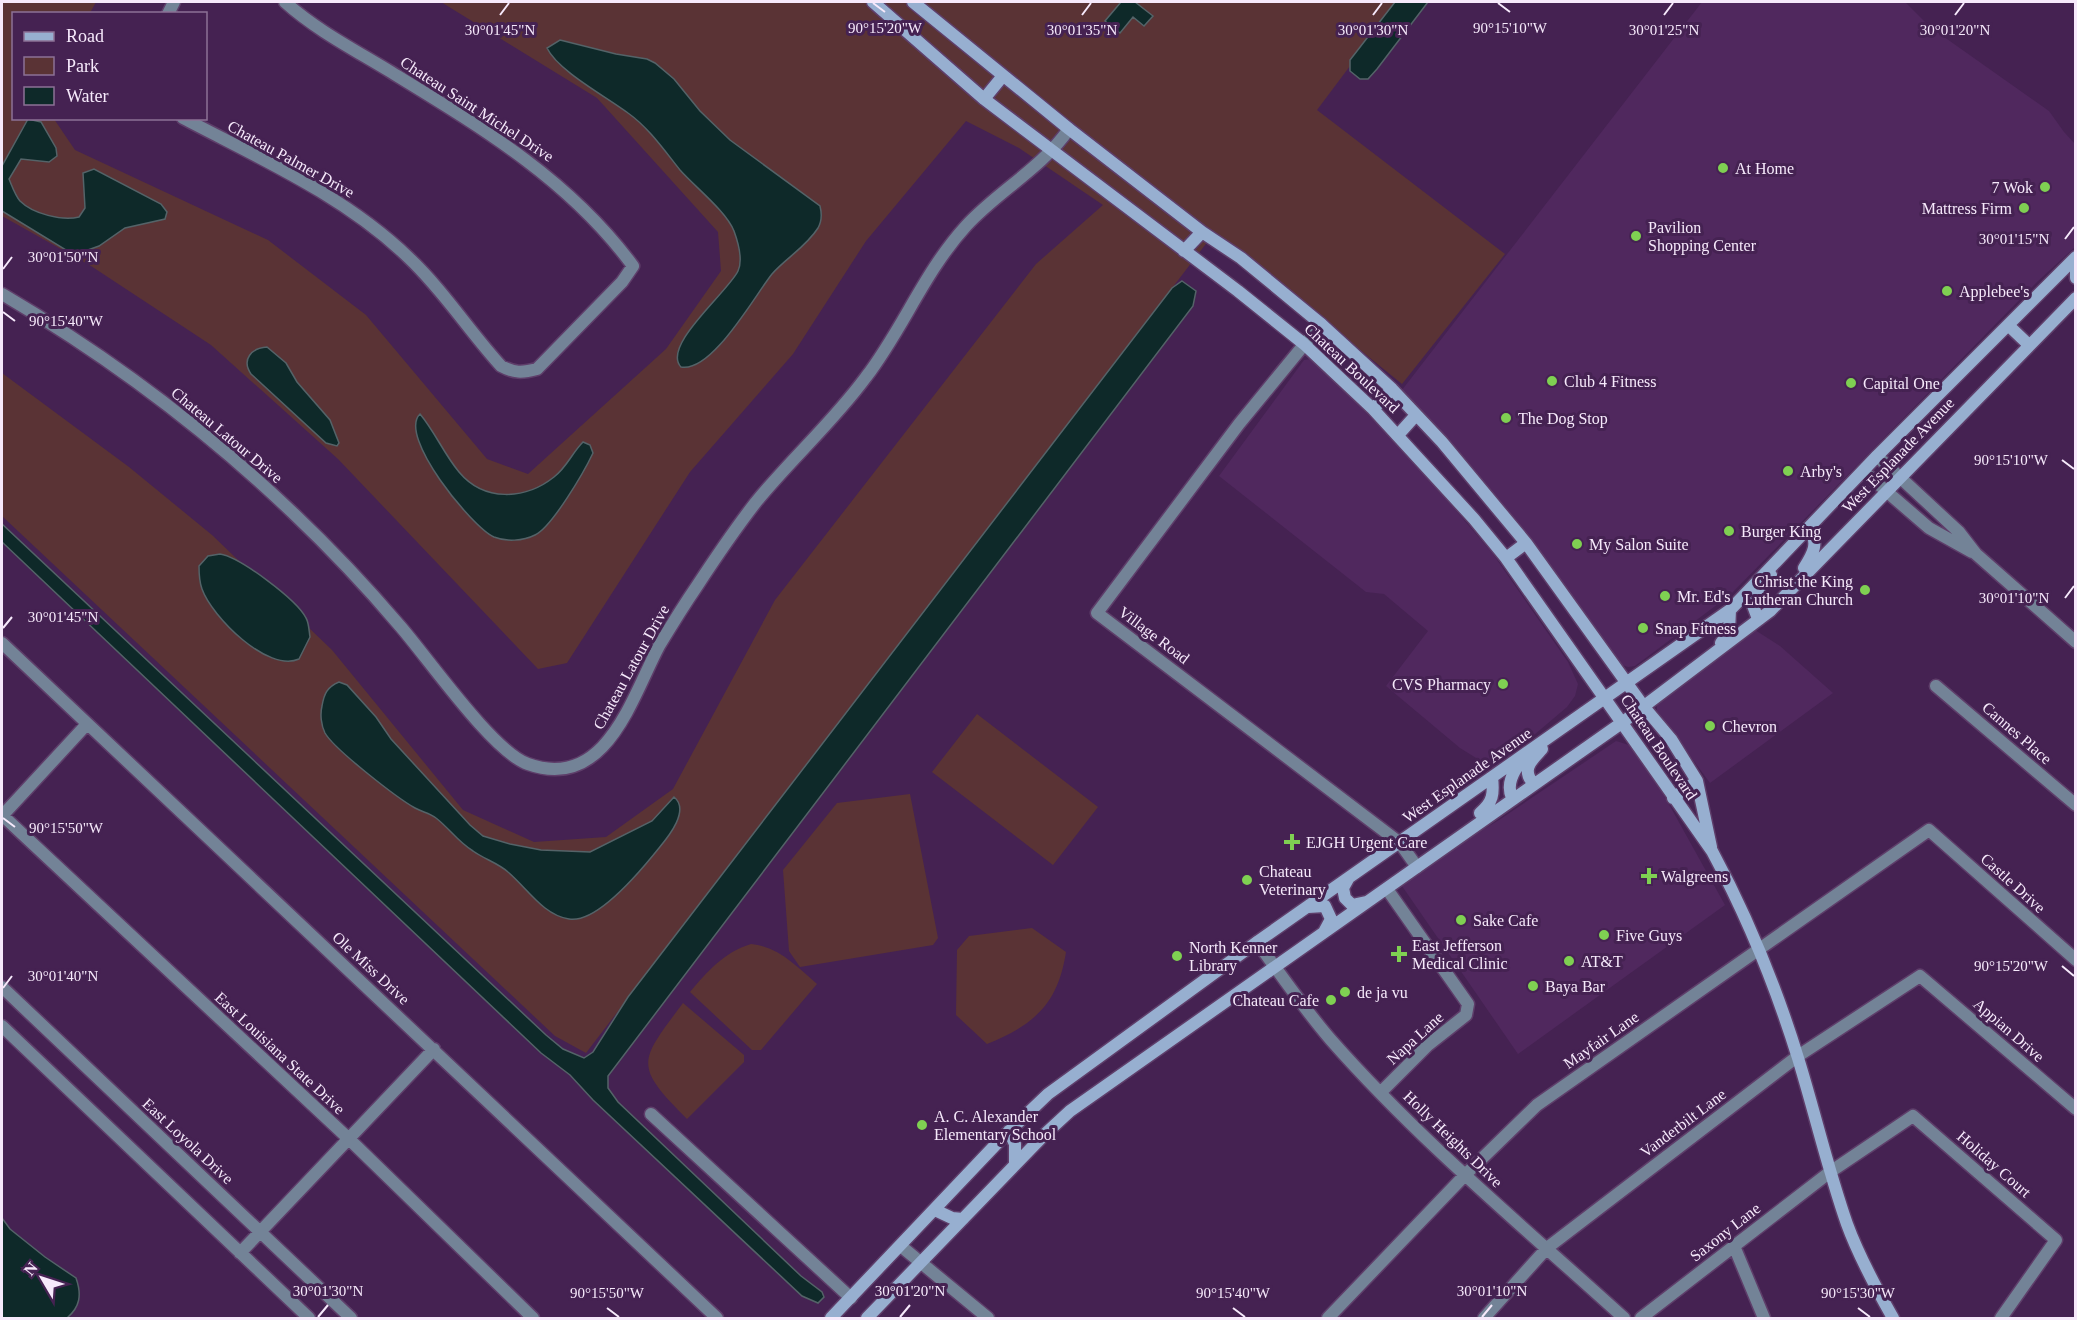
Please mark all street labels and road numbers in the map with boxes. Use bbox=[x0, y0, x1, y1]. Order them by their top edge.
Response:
street label: Chateau Saint Michel Drive bbox=[397, 53, 557, 165]
street label: Chateau Palmer Drive bbox=[225, 117, 357, 201]
street label: Chateau Boulevard bbox=[1301, 320, 1403, 416]
street label: Chateau Latour Drive bbox=[168, 384, 286, 486]
street label: West Esplanade Avenue bbox=[1839, 394, 1958, 517]
street label: Chateau Latour Drive bbox=[590, 602, 672, 732]
street label: Village Road bbox=[1115, 603, 1193, 668]
street label: Chateau Boulevard bbox=[1618, 691, 1700, 803]
street label: Cannes Place bbox=[1979, 698, 2055, 768]
street label: West Esplanade Avenue bbox=[1399, 724, 1535, 827]
street label: Castle Drive bbox=[1977, 850, 2049, 916]
street label: Ole Miss Drive bbox=[329, 928, 413, 1008]
street label: East Louisiana State Drive bbox=[212, 988, 348, 1118]
street label: Appian Drive bbox=[1970, 995, 2048, 1066]
street label: Napa Lane bbox=[1383, 1008, 1447, 1068]
street label: Mayfair Lane bbox=[1560, 1008, 1642, 1073]
street label: Vanderbilt Lane bbox=[1637, 1085, 1729, 1161]
street label: Holly Heights Drive bbox=[1399, 1088, 1506, 1191]
street label: East Loyola Drive bbox=[139, 1095, 237, 1188]
street label: Holiday Court bbox=[1953, 1127, 2035, 1202]
street label: Saxony Lane bbox=[1687, 1199, 1764, 1265]

